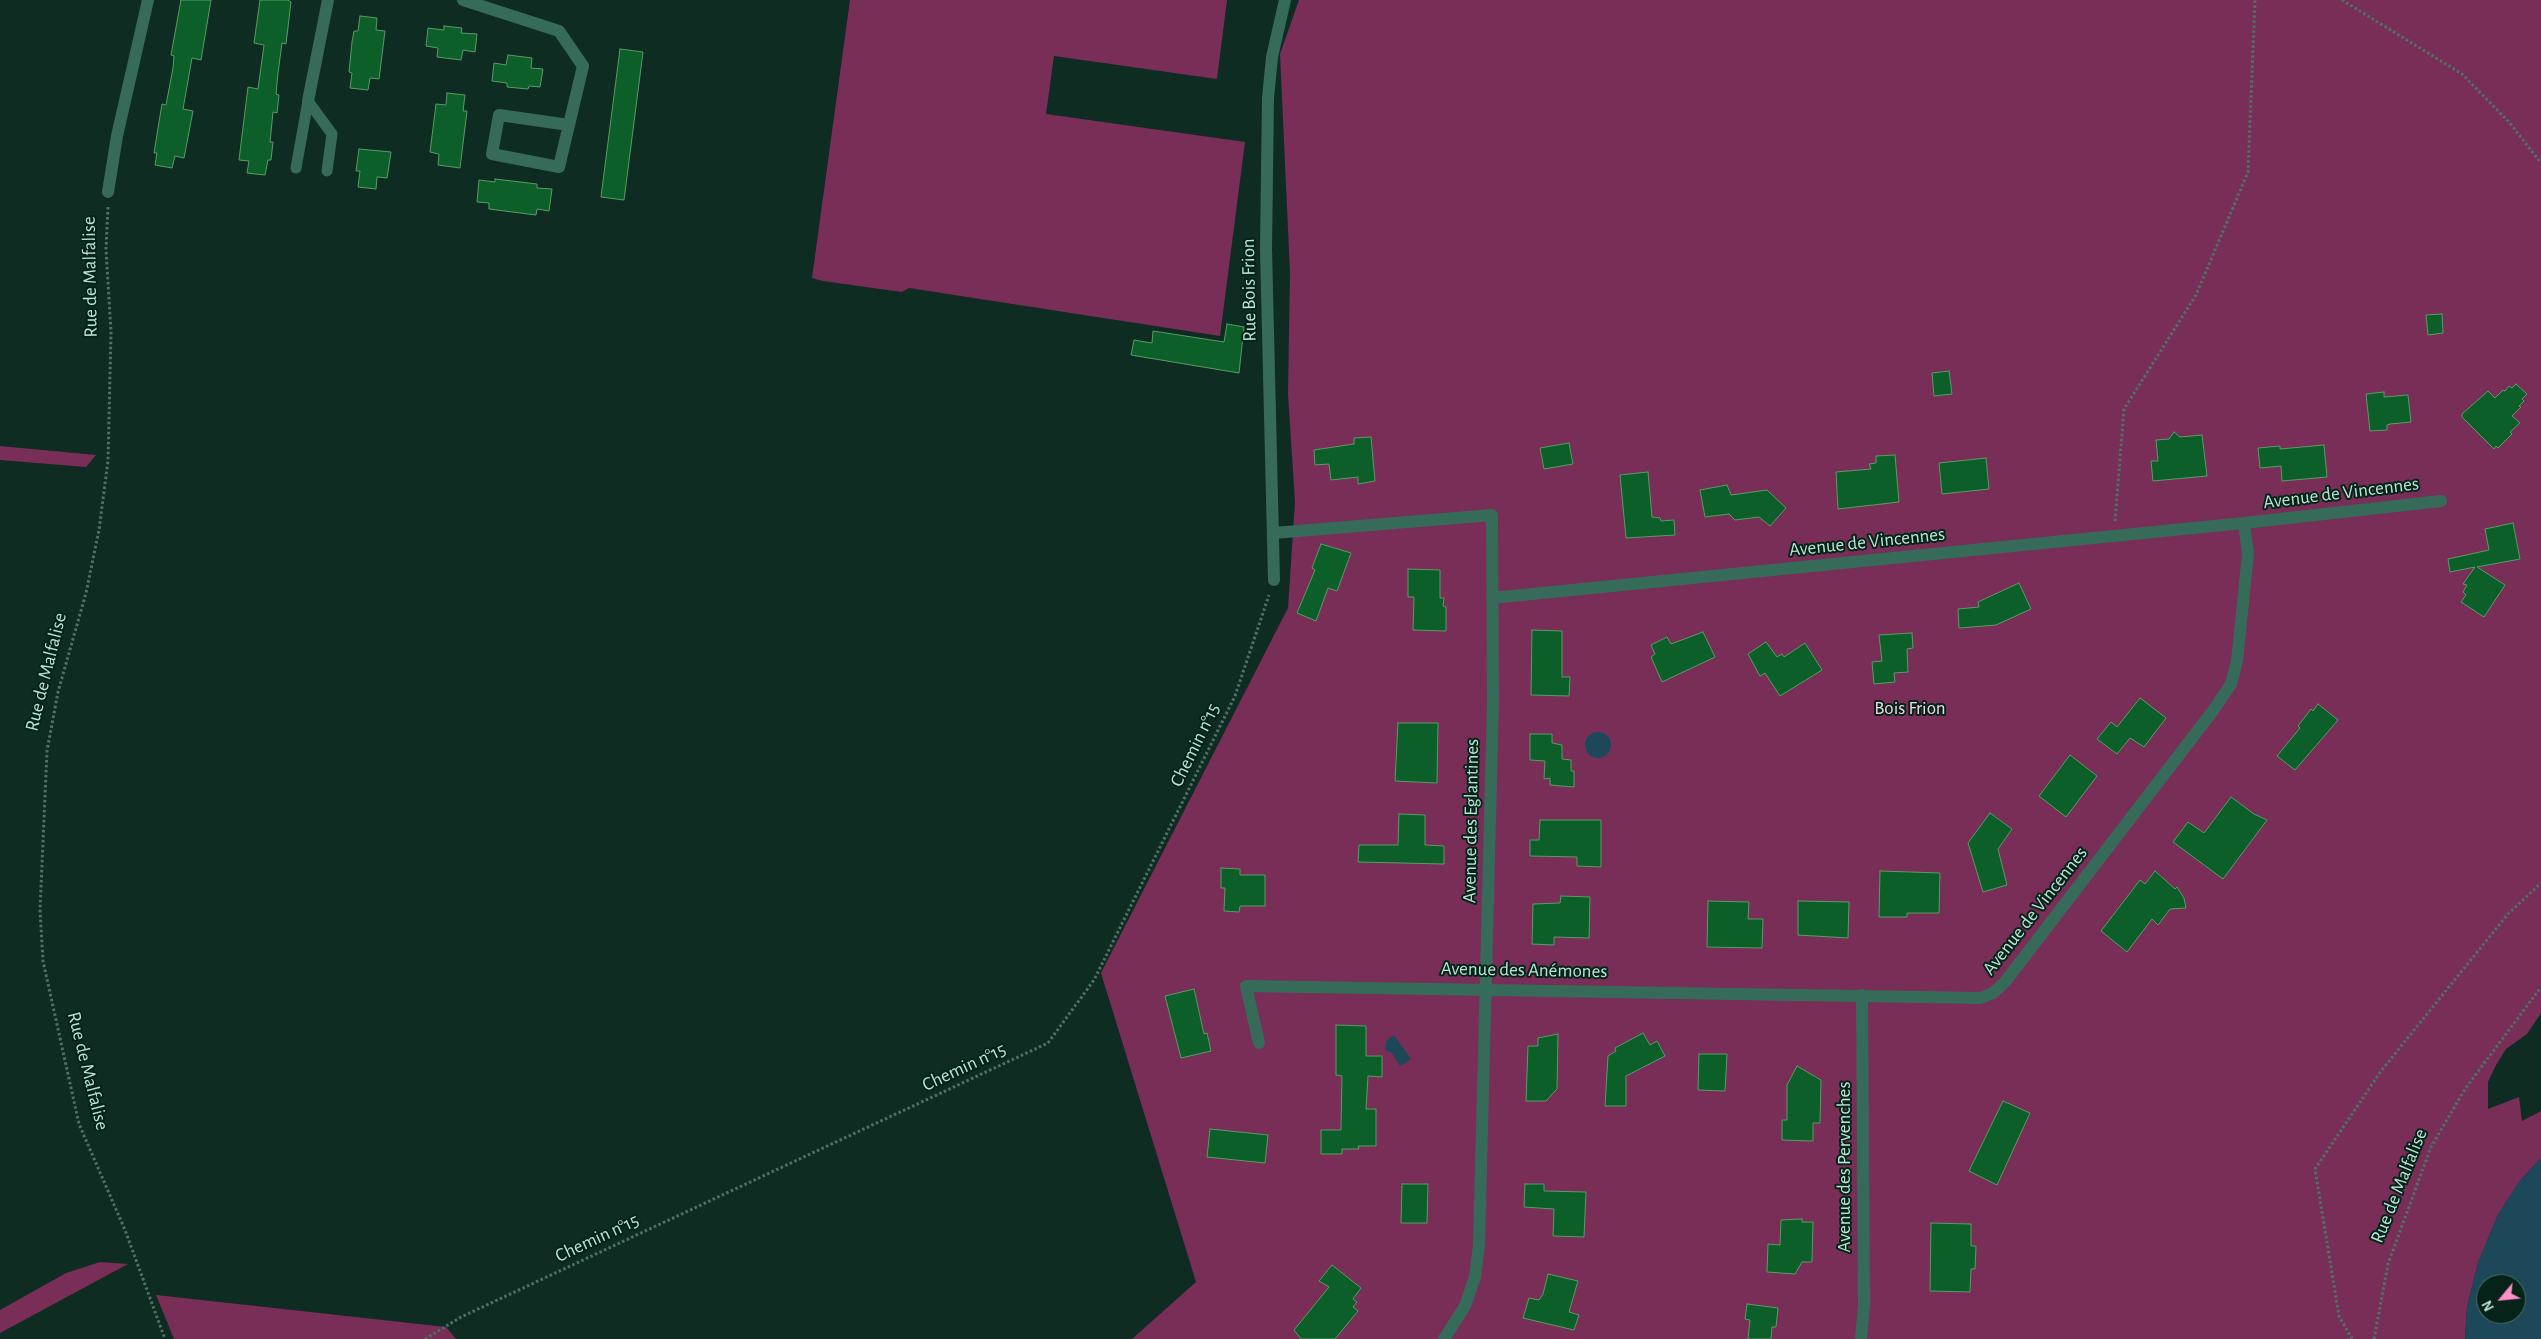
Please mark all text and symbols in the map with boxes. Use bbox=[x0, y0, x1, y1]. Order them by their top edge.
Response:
street label: Rue de Malfalise bbox=[78, 216, 102, 338]
street label: Rue Bois Frion bbox=[1237, 238, 1261, 342]
street label: Avenue de Vincennes bbox=[2262, 472, 2420, 514]
street label: Avenue de Vincennes bbox=[1788, 522, 1946, 562]
street label: Rue de Malfalise bbox=[20, 610, 72, 734]
park label: Bois Frion bbox=[1874, 697, 1946, 719]
street label: Chemin n°15 bbox=[1165, 700, 1225, 790]
street label: Avenue des Eglantines bbox=[1458, 739, 1484, 903]
street label: Avenue de Vincennes bbox=[1978, 842, 2092, 980]
street label: Avenue des Anémones bbox=[1441, 957, 1607, 983]
street label: Rue de Malfalise bbox=[62, 1009, 114, 1133]
street label: Chemin n°15 bbox=[918, 1038, 1010, 1096]
street label: Avenue des Pervenches bbox=[1833, 1082, 1855, 1252]
street label: Rue de Malfalise bbox=[2366, 1126, 2432, 1246]
street label: Chemin n°15 bbox=[551, 1209, 643, 1267]
north arrow bbox=[2476, 1274, 2526, 1324]
text: N bbox=[2480, 1298, 2497, 1313]

